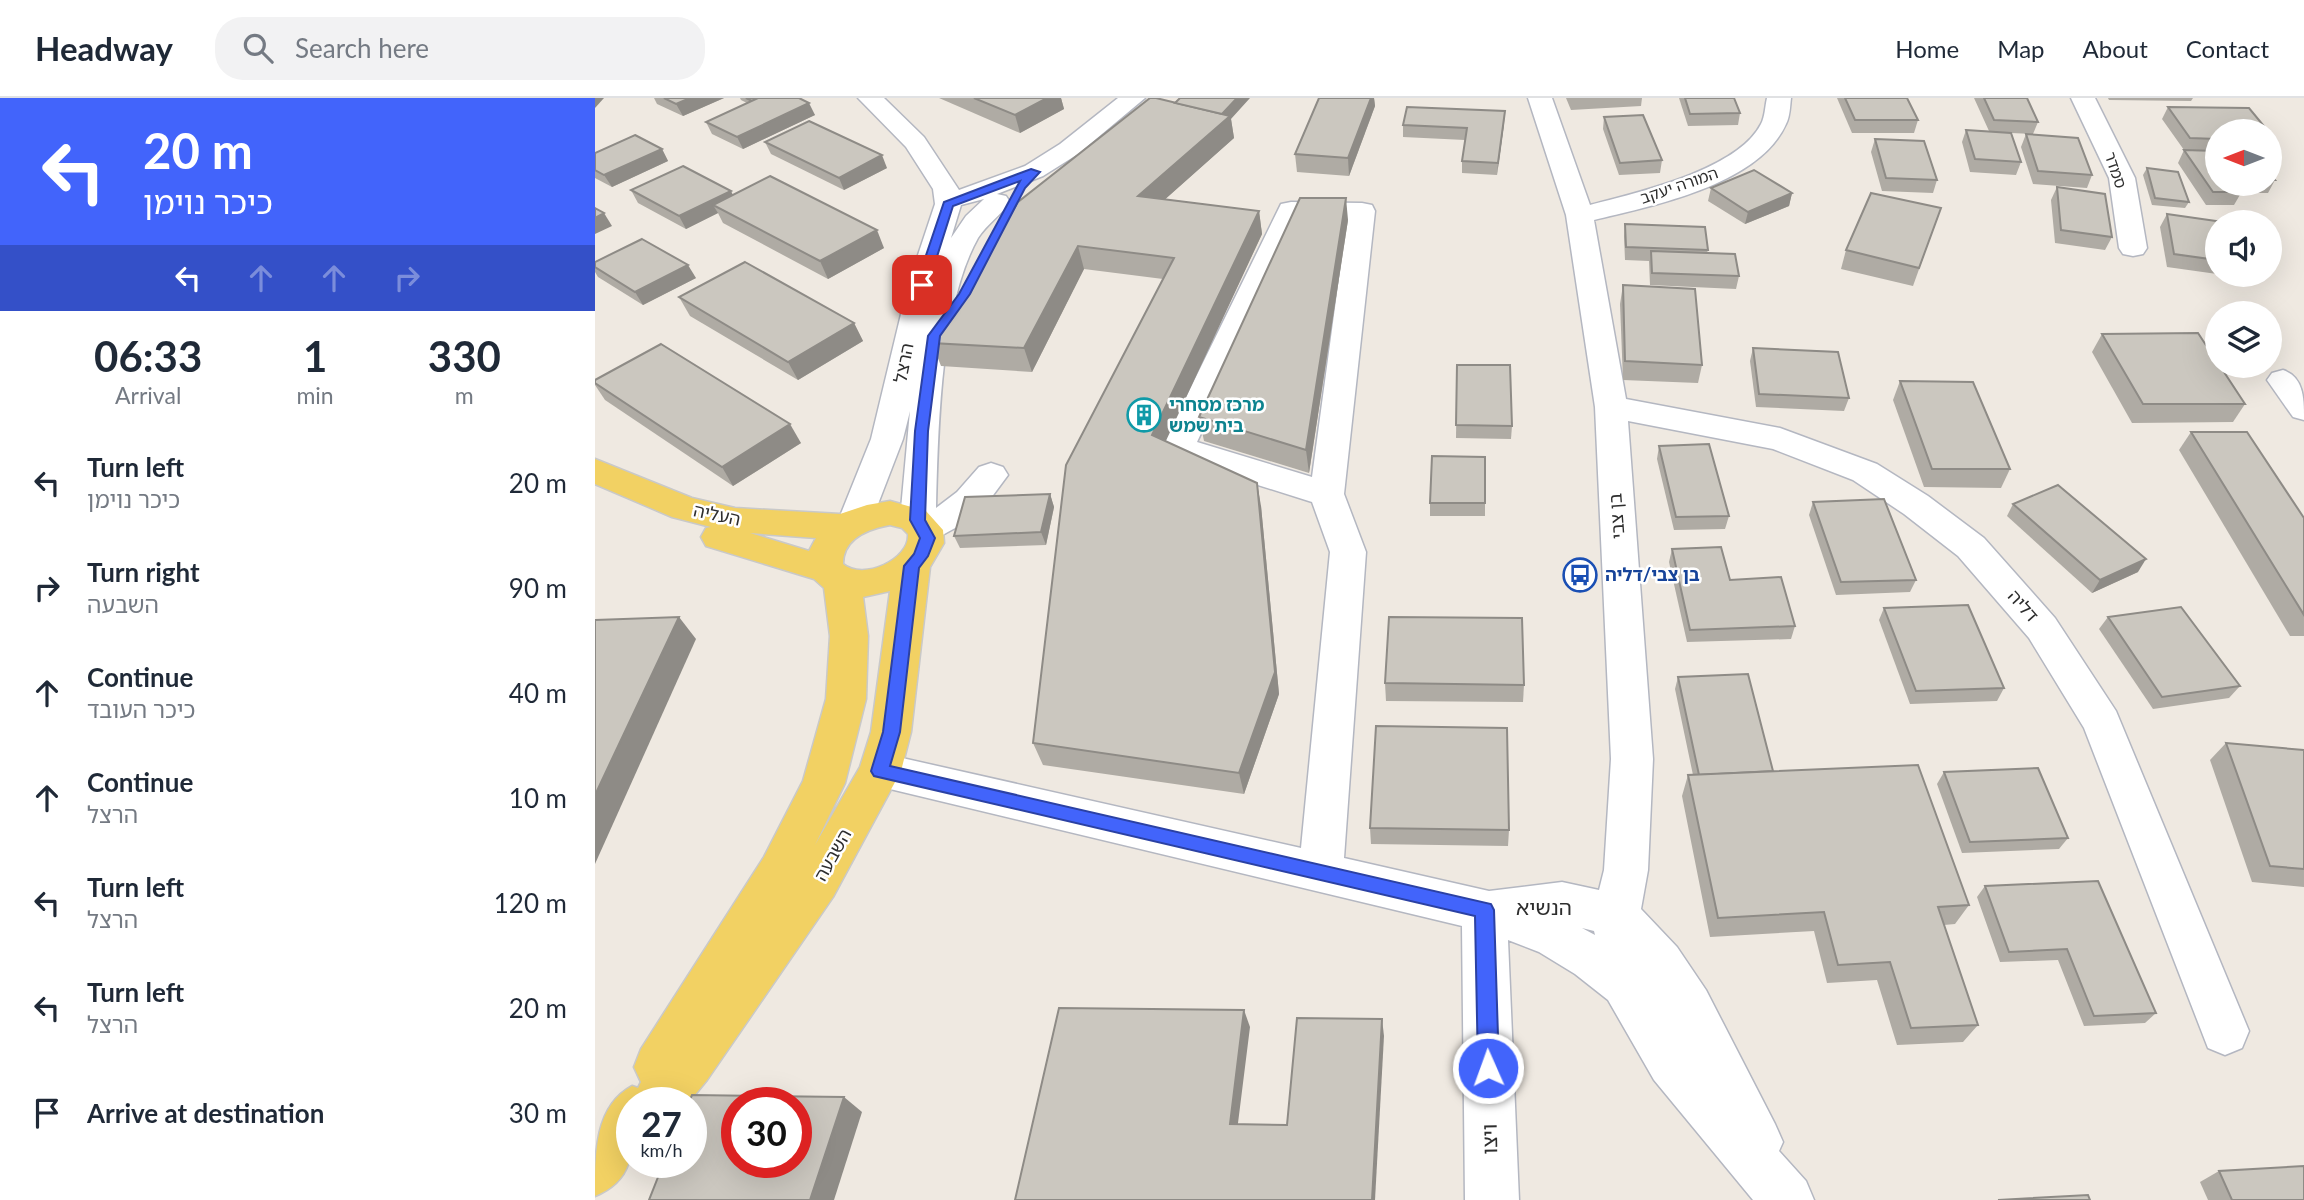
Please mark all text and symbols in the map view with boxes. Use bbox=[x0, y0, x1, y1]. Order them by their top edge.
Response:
search box bbox=[215, 17, 705, 80]
text: Headway bbox=[35, 28, 173, 68]
icon: search bbox=[239, 29, 277, 67]
text: Search here bbox=[295, 32, 429, 64]
text: Home bbox=[1895, 34, 1959, 63]
text: Map bbox=[1997, 34, 2045, 63]
text: About bbox=[2083, 34, 2148, 63]
text: Contact bbox=[2186, 34, 2269, 63]
north arrow bbox=[2205, 119, 2282, 196]
map controls bbox=[2205, 119, 2282, 378]
text: 20 m bbox=[143, 121, 253, 179]
icon: left bbox=[28, 126, 119, 217]
street label: סמדר bbox=[2101, 149, 2132, 191]
street label: המורה יעקב bbox=[1637, 162, 1720, 207]
text: כיכר נוימן bbox=[143, 182, 273, 221]
button: sound bbox=[2205, 210, 2282, 287]
pin bbox=[892, 255, 952, 315]
icon: left bbox=[169, 259, 207, 297]
icon: ahead bbox=[242, 259, 280, 297]
icon: ahead bbox=[315, 259, 353, 297]
icon: right bbox=[388, 259, 426, 297]
icon: arrive bbox=[903, 266, 941, 304]
button: layers bbox=[2205, 301, 2282, 378]
text: 06:33 bbox=[94, 331, 202, 381]
text: 1 bbox=[303, 331, 327, 381]
text: 330 bbox=[428, 331, 501, 381]
street label: הרצל bbox=[888, 341, 918, 385]
text: Arrival bbox=[115, 381, 181, 409]
text: min bbox=[296, 381, 334, 409]
text: m bbox=[455, 381, 474, 409]
place label: מרכז מסחרי בית שמש bbox=[1169, 393, 1265, 436]
building icon: מרכז מסחרי בית שמש bbox=[1125, 396, 1163, 434]
text: Turn left bbox=[87, 451, 184, 483]
icon: left bbox=[28, 464, 66, 502]
text: 20 m bbox=[509, 467, 567, 499]
text: כיכר נוימן bbox=[87, 485, 180, 513]
street label: בן צבי bbox=[1603, 492, 1629, 540]
street label: העליה bbox=[692, 498, 743, 530]
text: Turn right bbox=[87, 556, 200, 588]
bus stop icon: בן צבי/דליה bbox=[1561, 556, 1599, 594]
place label: בן צבי/דליה bbox=[1605, 563, 1700, 585]
icon: right bbox=[28, 569, 66, 607]
text: 90 m bbox=[509, 572, 567, 604]
street label: דליה bbox=[2004, 585, 2044, 626]
text: השבעה bbox=[87, 590, 159, 618]
text: Continue bbox=[87, 661, 193, 693]
icon: ahead bbox=[28, 674, 66, 712]
text: 40 m bbox=[509, 677, 567, 709]
text: כיכר העובד bbox=[87, 695, 195, 723]
text: Continue bbox=[87, 766, 193, 798]
icon: ahead bbox=[28, 779, 66, 817]
text: 10 m bbox=[509, 782, 567, 814]
text: הרצל bbox=[87, 800, 138, 828]
street label: השבעה bbox=[809, 825, 855, 884]
text: Turn left bbox=[87, 871, 184, 903]
icon: left bbox=[28, 884, 66, 922]
text: 120 m bbox=[494, 887, 567, 919]
street label: הנשיא bbox=[1516, 894, 1572, 919]
text: הרצל bbox=[87, 905, 138, 933]
text: Turn left bbox=[87, 976, 184, 1008]
icon: left bbox=[28, 989, 66, 1027]
text: 20 m bbox=[509, 992, 567, 1024]
text: הרצל bbox=[87, 1010, 138, 1038]
position arrow bbox=[1451, 1031, 1525, 1105]
speed limit sign: 30 bbox=[721, 1087, 812, 1178]
icon: arrive bbox=[28, 1094, 66, 1132]
text: Arrive at destination bbox=[87, 1097, 324, 1129]
text: 30 m bbox=[509, 1097, 567, 1129]
text: 27 bbox=[641, 1102, 682, 1144]
street label: ויצו bbox=[1476, 1124, 1501, 1154]
text: km/h bbox=[640, 1139, 683, 1161]

